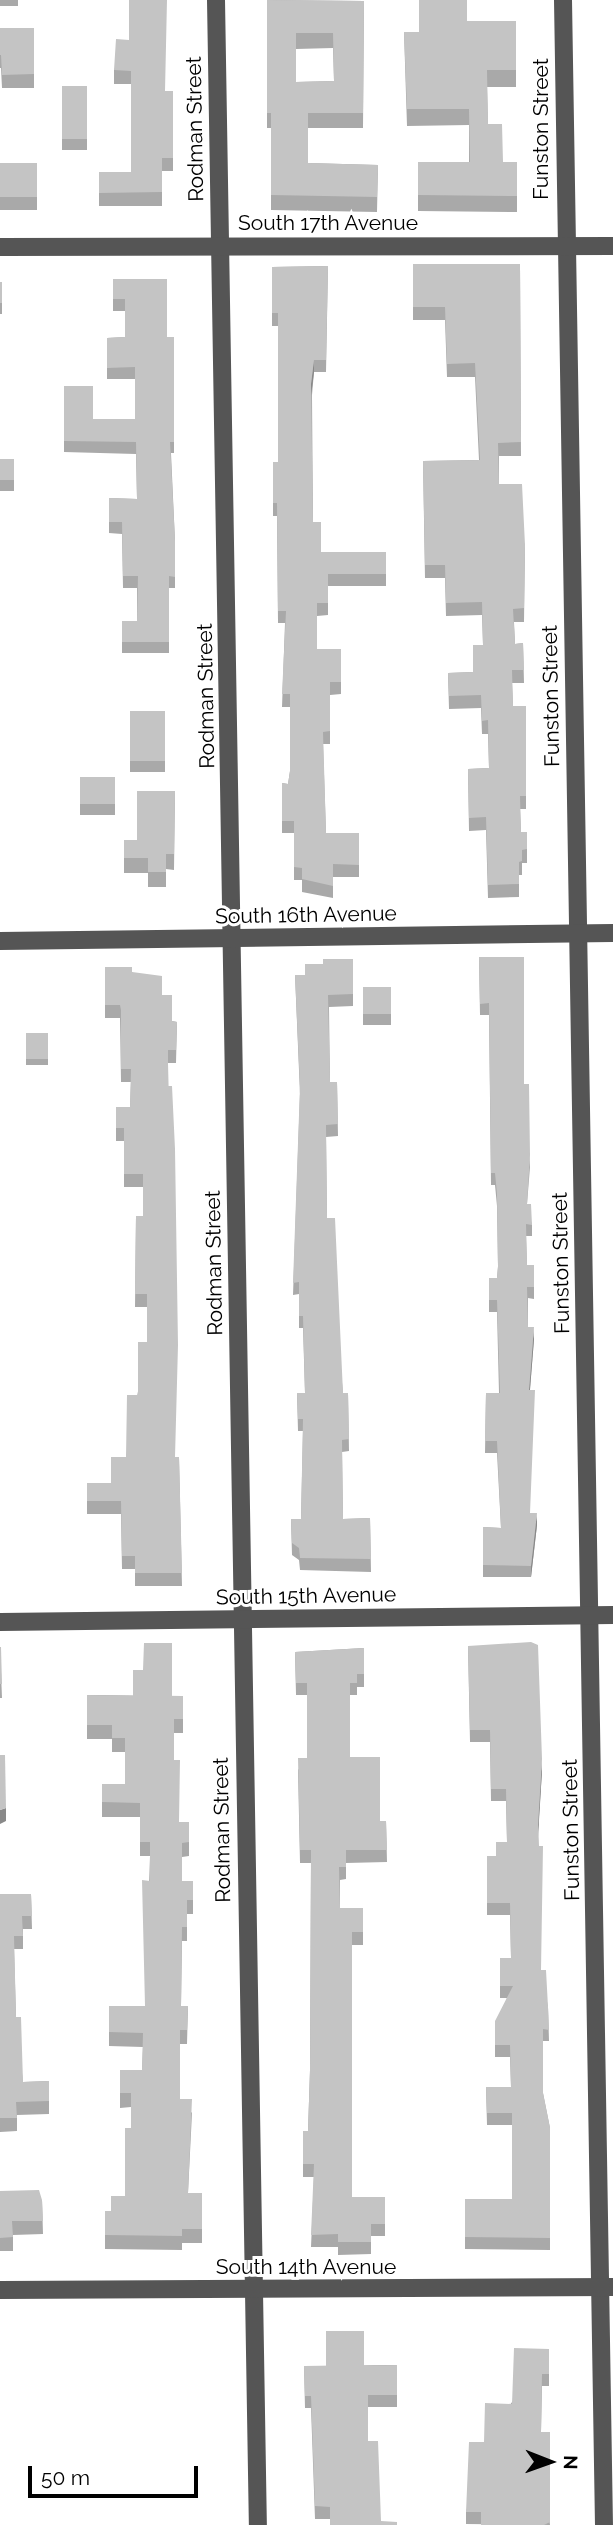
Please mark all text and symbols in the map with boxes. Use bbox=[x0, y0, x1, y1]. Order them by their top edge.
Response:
street label: Rodman Street bbox=[181, 56, 209, 202]
street label: Funston Street bbox=[528, 58, 554, 200]
street label: South 17th Avenue bbox=[238, 210, 418, 236]
street label: Rodman Street bbox=[192, 623, 220, 769]
street label: Funston Street bbox=[537, 625, 565, 767]
street label: South 16th Avenue bbox=[215, 901, 397, 929]
street label: Rodman Street bbox=[200, 1190, 228, 1336]
street label: Funston Street bbox=[547, 1192, 575, 1334]
street label: South 15th Avenue bbox=[215, 1582, 397, 1610]
street label: Rodman Street bbox=[208, 1757, 236, 1903]
street label: Funston Street bbox=[557, 1759, 585, 1901]
street label: South 14th Avenue bbox=[215, 2254, 397, 2280]
north arrow bbox=[515, 2427, 585, 2497]
scale bar bbox=[32, 2452, 201, 2496]
text: N bbox=[560, 2455, 582, 2470]
text: 50 m bbox=[41, 2465, 90, 2490]

